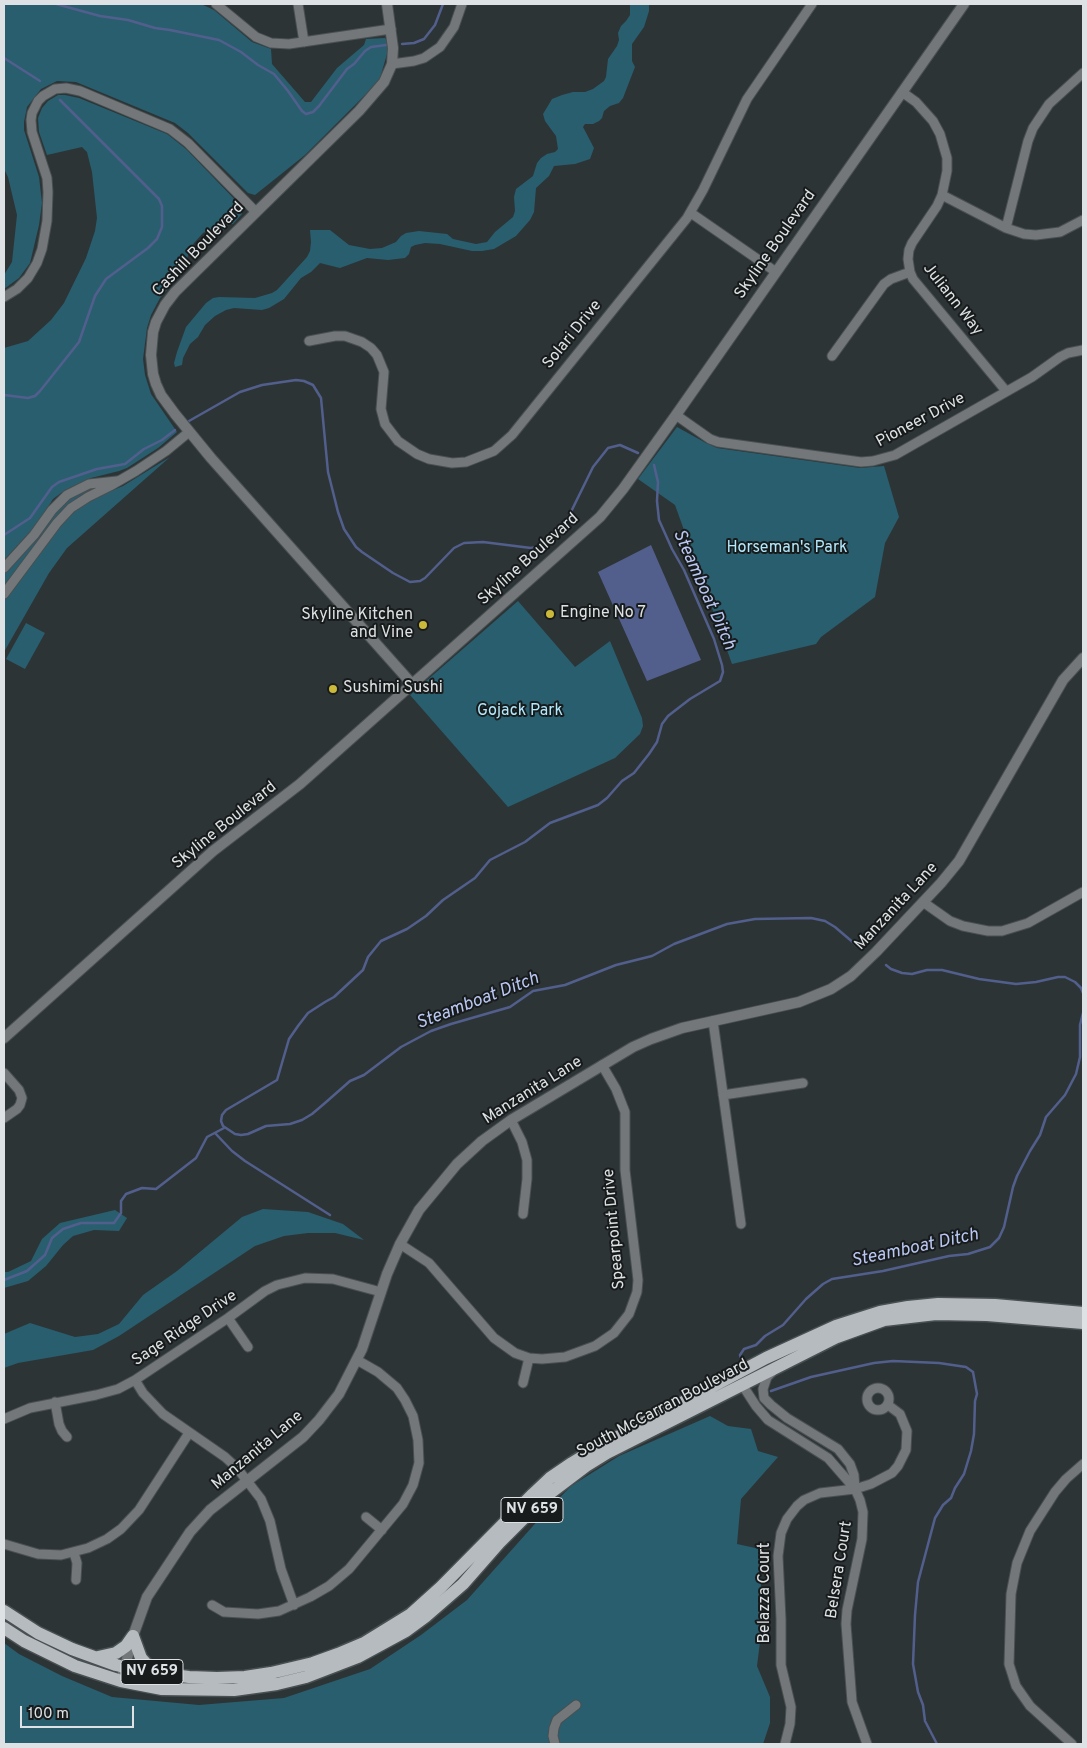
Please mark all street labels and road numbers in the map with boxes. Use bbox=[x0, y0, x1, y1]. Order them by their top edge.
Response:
street label: Skyline Boulevard bbox=[731, 187, 821, 303]
street label: Cashill Boulevard bbox=[149, 199, 249, 301]
street label: Juliann Way bbox=[918, 260, 986, 340]
street label: Solari Drive bbox=[539, 297, 607, 373]
street label: Pioneer Drive bbox=[873, 390, 969, 452]
street label: Skyline Boulevard bbox=[475, 510, 583, 610]
street label: Skyline Boulevard bbox=[169, 778, 281, 874]
street label: Manzanita Lane bbox=[851, 859, 943, 955]
street label: Manzanita Lane bbox=[480, 1053, 586, 1129]
street label: Spearpoint Drive bbox=[600, 1168, 630, 1290]
street label: Sage Ridge Drive bbox=[129, 1287, 241, 1371]
street label: South McCarran Boulevard bbox=[574, 1356, 752, 1462]
street label: Manzanita Lane bbox=[208, 1407, 308, 1495]
road number: NV 659 bbox=[501, 1498, 563, 1522]
street label: Belsera Court bbox=[823, 1520, 857, 1620]
street label: Belazza Court bbox=[756, 1542, 776, 1644]
road number: NV 659 bbox=[121, 1660, 183, 1684]

